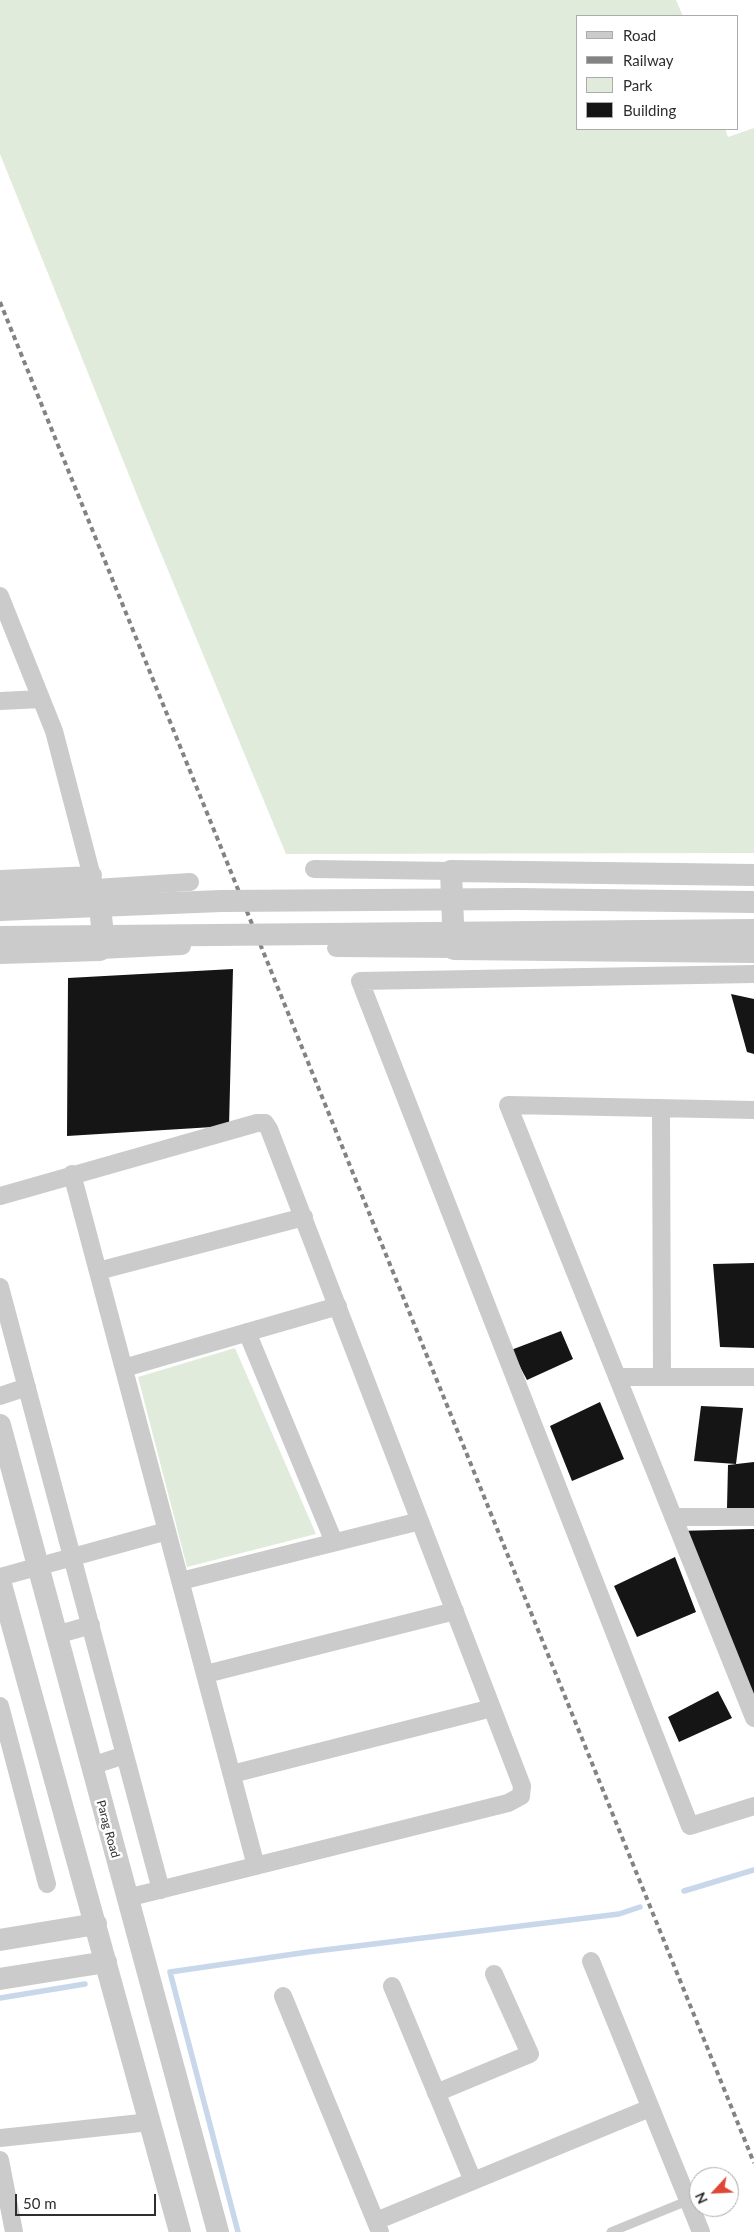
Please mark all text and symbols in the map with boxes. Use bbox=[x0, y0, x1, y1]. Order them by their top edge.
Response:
legend bbox=[576, 15, 739, 130]
text: Road bbox=[623, 26, 656, 44]
text: Railway bbox=[623, 51, 674, 69]
text: Park bbox=[623, 76, 652, 94]
text: Building bbox=[623, 101, 676, 119]
street label: Parag Road bbox=[93, 1799, 123, 1859]
north arrow bbox=[689, 2167, 739, 2217]
scale bar bbox=[18, 2184, 159, 2216]
text: N bbox=[691, 2190, 711, 2207]
text: 50 m bbox=[23, 2194, 57, 2212]

